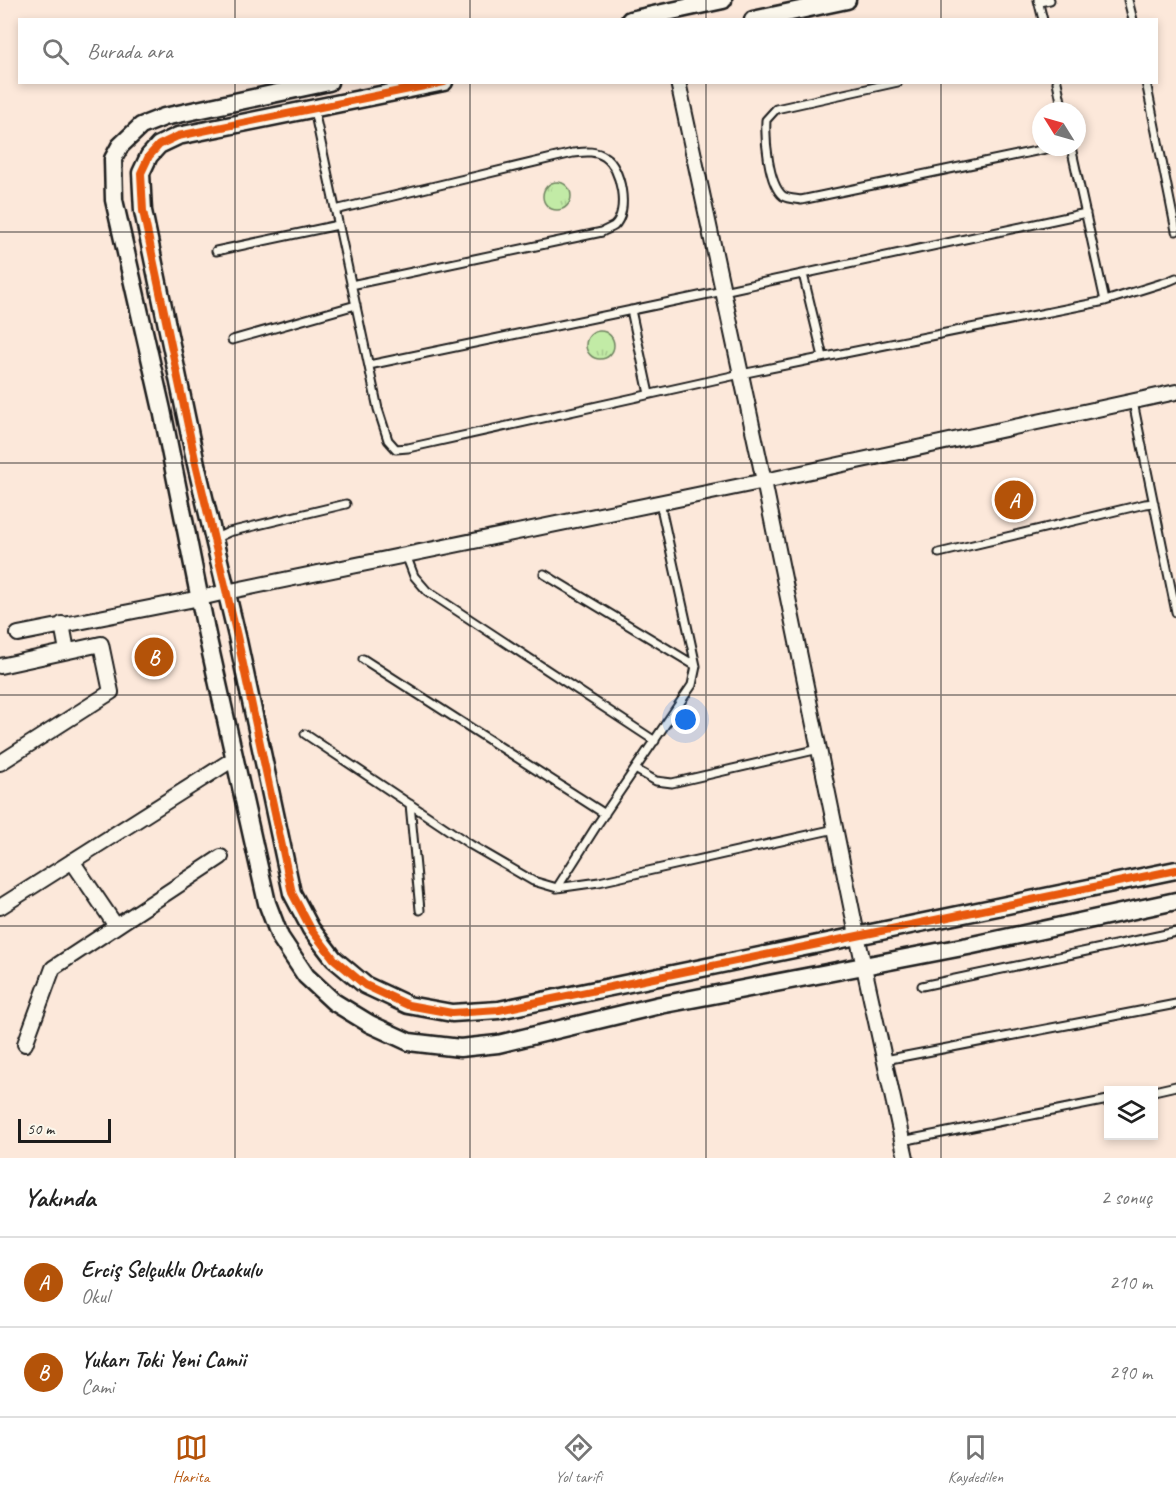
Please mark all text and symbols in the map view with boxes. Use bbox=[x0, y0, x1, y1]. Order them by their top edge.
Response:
search box bbox=[18, 18, 1158, 84]
icon: search bbox=[39, 35, 72, 68]
text: Burada ara bbox=[87, 37, 173, 65]
north arrow bbox=[1032, 102, 1086, 156]
pin: A bbox=[994, 478, 1034, 522]
pin: B bbox=[134, 634, 174, 680]
your location bbox=[671, 705, 700, 734]
map controls bbox=[1104, 1086, 1158, 1140]
button: layers bbox=[1104, 1086, 1158, 1140]
scale bar bbox=[18, 1116, 111, 1144]
text: 50 m bbox=[27, 1119, 54, 1139]
text: Yakında bbox=[24, 1181, 95, 1214]
text: 2 sonuç bbox=[1101, 1185, 1152, 1210]
text: Erciş Selçuklu Ortaokulu bbox=[81, 1256, 261, 1284]
text: A bbox=[38, 1270, 49, 1295]
text: 210 m bbox=[1109, 1270, 1152, 1295]
text: Okul bbox=[81, 1284, 109, 1309]
text: Yukarı Toki Yeni Camii bbox=[81, 1346, 245, 1374]
text: B bbox=[38, 1360, 49, 1385]
text: 290 m bbox=[1109, 1360, 1152, 1385]
text: Cami bbox=[81, 1374, 114, 1399]
tab: Harita bbox=[173, 1431, 209, 1487]
tab: Yol tarifi bbox=[555, 1431, 602, 1487]
tab: Kaydedilen bbox=[948, 1431, 1003, 1487]

